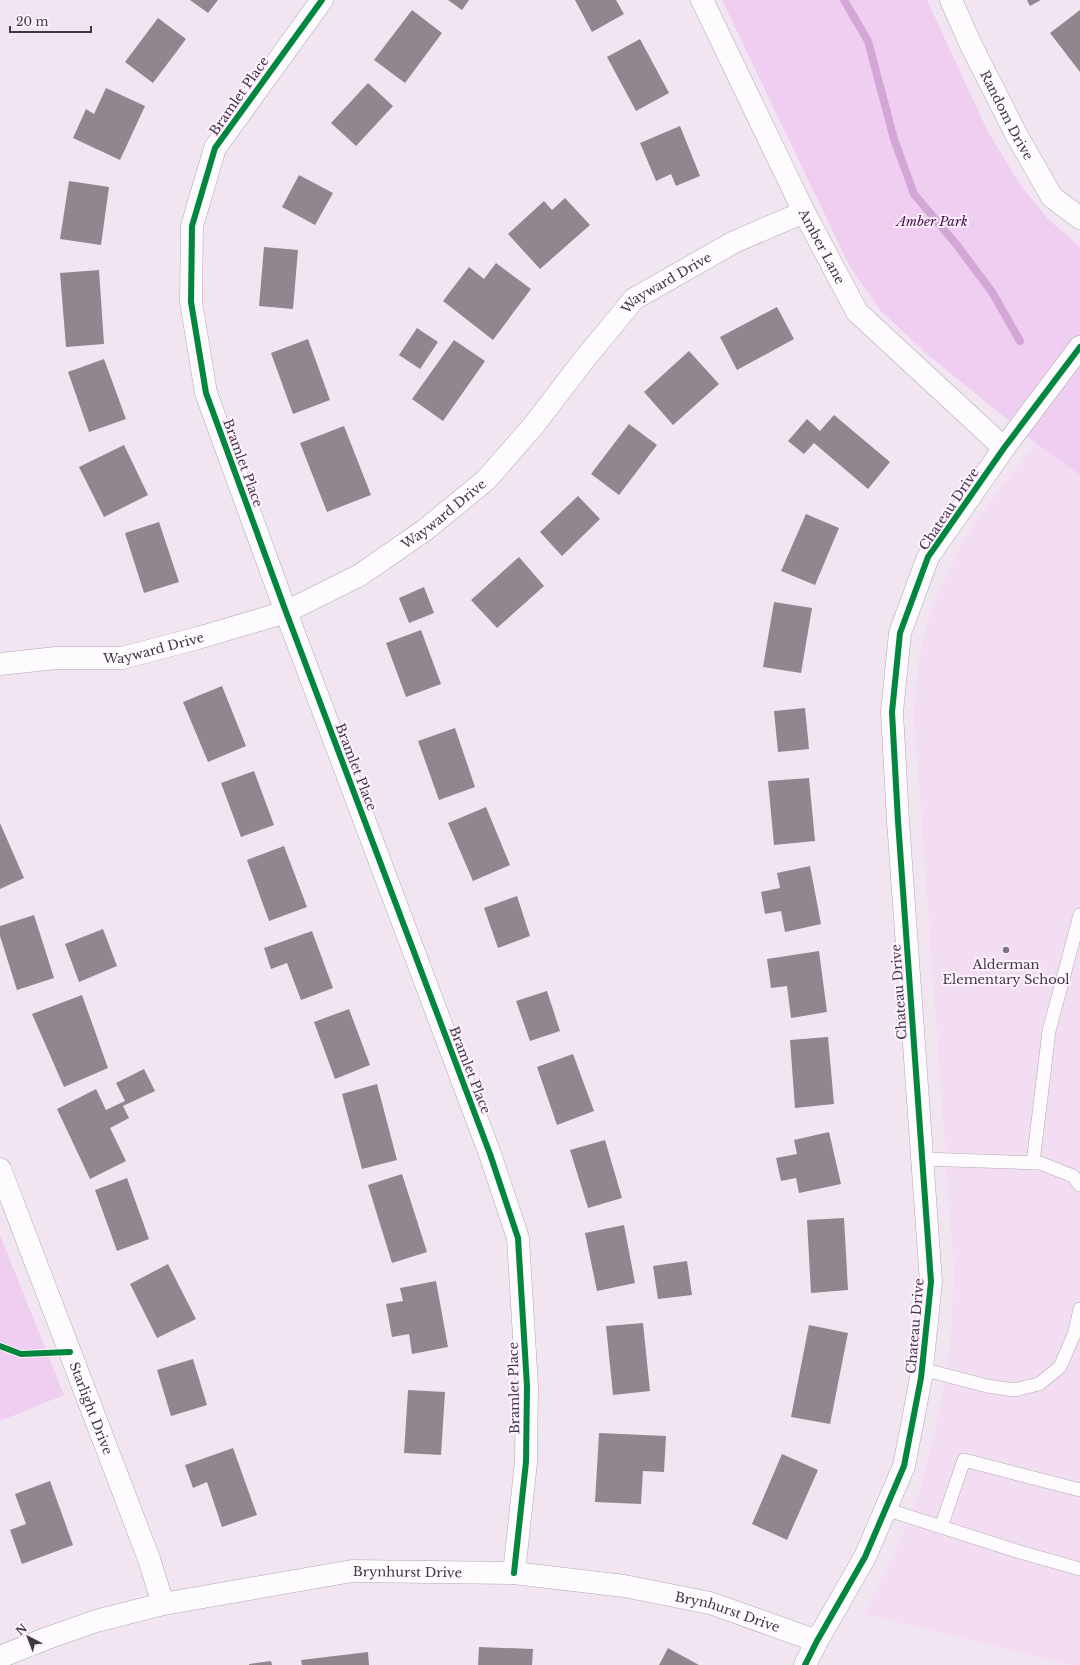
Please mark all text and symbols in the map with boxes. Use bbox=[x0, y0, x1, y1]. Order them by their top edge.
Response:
scale bar bbox=[10, 8, 91, 34]
text: 20 m bbox=[16, 14, 48, 29]
street label: Bramlet Place bbox=[206, 53, 272, 139]
street label: Random Drive bbox=[977, 67, 1037, 163]
street label: Amber Lane bbox=[795, 205, 849, 287]
park label: Amber Park bbox=[894, 213, 968, 230]
street label: Wayward Drive bbox=[617, 248, 714, 317]
street label: Bramlet Place bbox=[219, 417, 267, 509]
street label: Chateau Drive bbox=[915, 465, 983, 553]
street label: Wayward Drive bbox=[397, 475, 489, 553]
street label: Wayward Drive bbox=[102, 628, 206, 667]
street label: Bramlet Place bbox=[332, 721, 380, 813]
street label: Chateau Drive bbox=[887, 944, 911, 1040]
marker: Alderman Elementary School bbox=[1001, 945, 1011, 955]
place label: Alderman Elementary School bbox=[943, 956, 1069, 988]
street label: Bramlet Place bbox=[446, 1024, 494, 1116]
street label: Chateau Drive bbox=[902, 1278, 928, 1374]
street label: Bramlet Place bbox=[505, 1342, 523, 1434]
street label: Starlight Drive bbox=[66, 1359, 117, 1457]
street label: Brynhurst Drive bbox=[353, 1563, 462, 1581]
street label: Brynhurst Drive bbox=[674, 1588, 782, 1636]
north arrow bbox=[8, 1617, 48, 1657]
text: N bbox=[13, 1620, 30, 1638]

